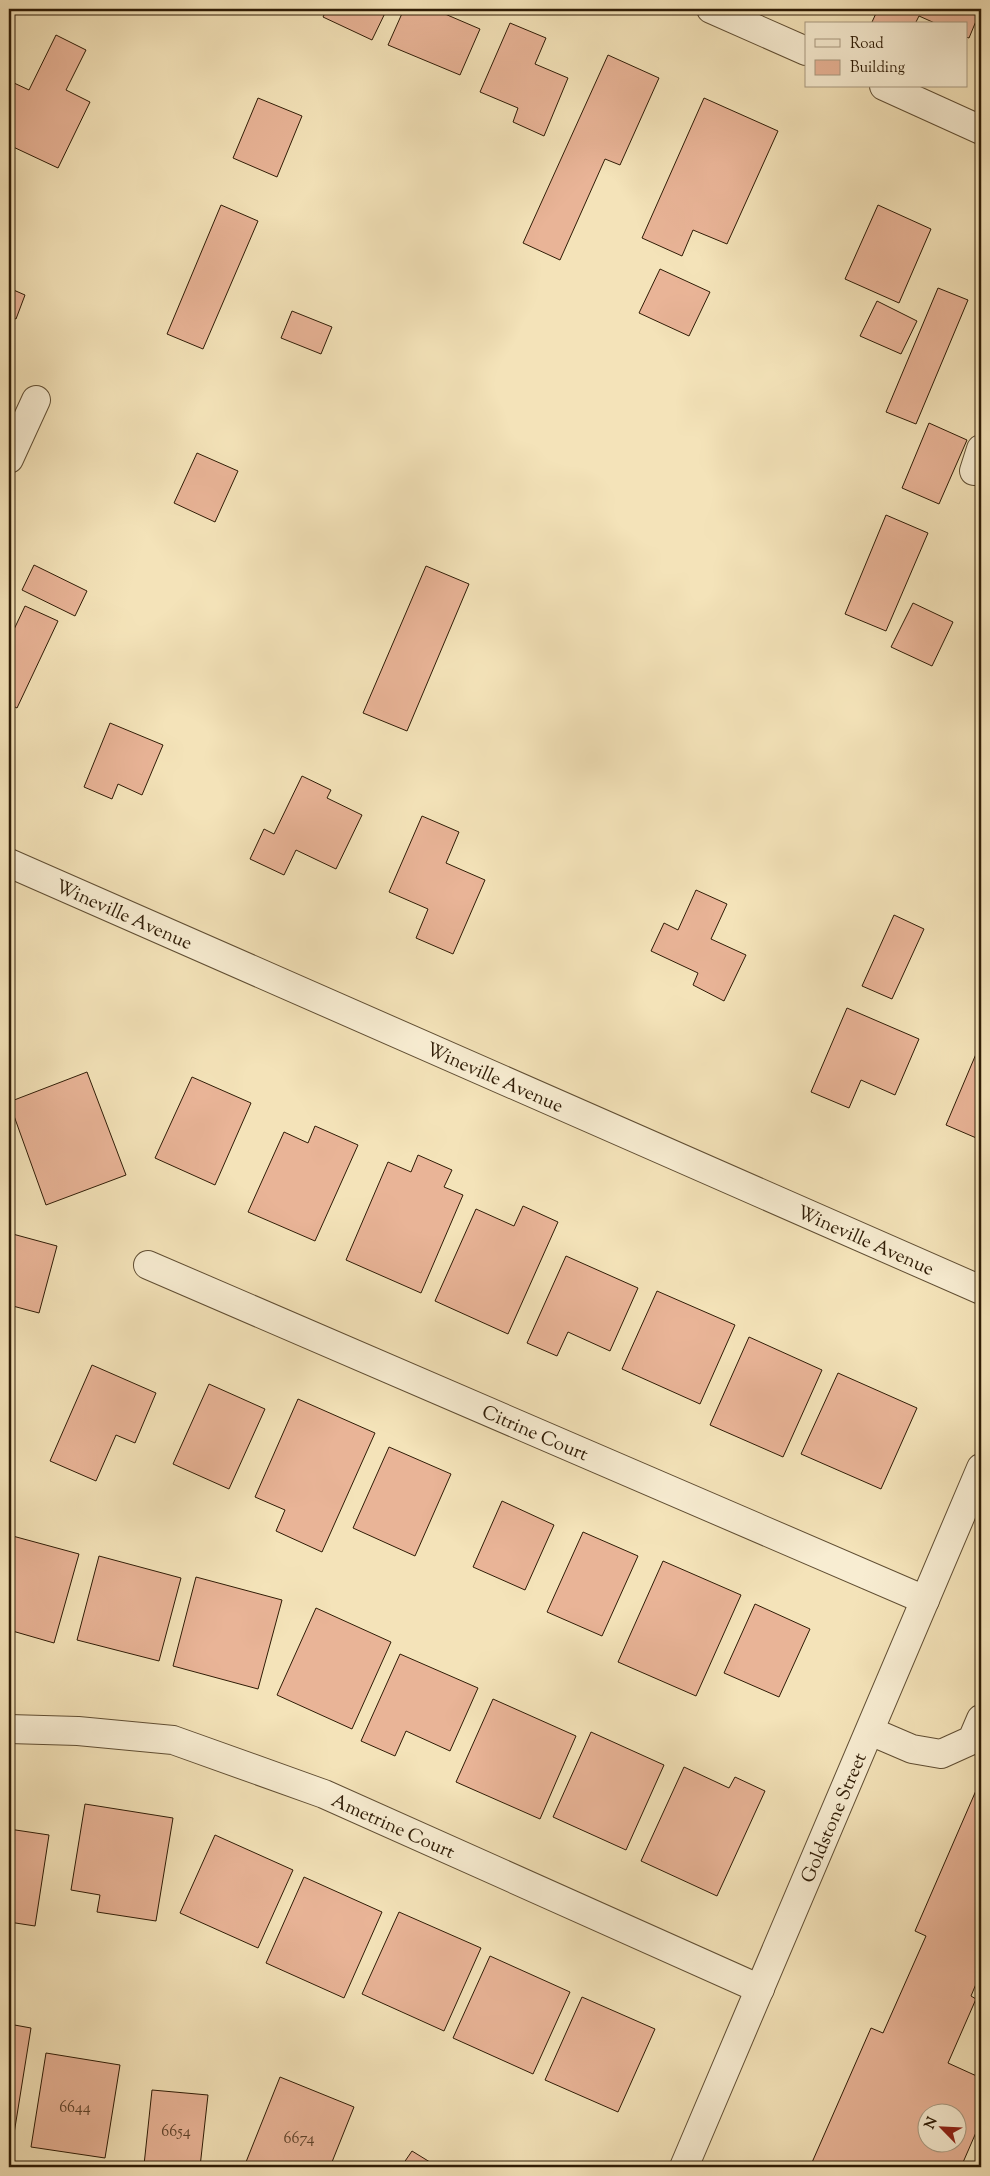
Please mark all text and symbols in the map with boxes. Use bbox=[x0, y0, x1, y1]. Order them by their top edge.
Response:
legend bbox=[805, 22, 968, 88]
text: Road bbox=[850, 34, 884, 55]
text: Building bbox=[850, 58, 905, 79]
street label: Wineville Avenue bbox=[51, 874, 196, 958]
street label: Wineville Avenue bbox=[421, 1037, 567, 1121]
street label: Wineville Avenue bbox=[792, 1200, 938, 1284]
street label: Citrine Court bbox=[477, 1400, 592, 1469]
street label: Goldstone Street bbox=[795, 1748, 875, 1888]
street label: Ametrine Court bbox=[327, 1788, 459, 1867]
house number: 6644 bbox=[59, 2097, 91, 2120]
north arrow bbox=[918, 2104, 968, 2154]
text: N bbox=[921, 2114, 943, 2133]
house number: 6654 bbox=[161, 2121, 191, 2144]
house number: 6674 bbox=[284, 2128, 314, 2151]

